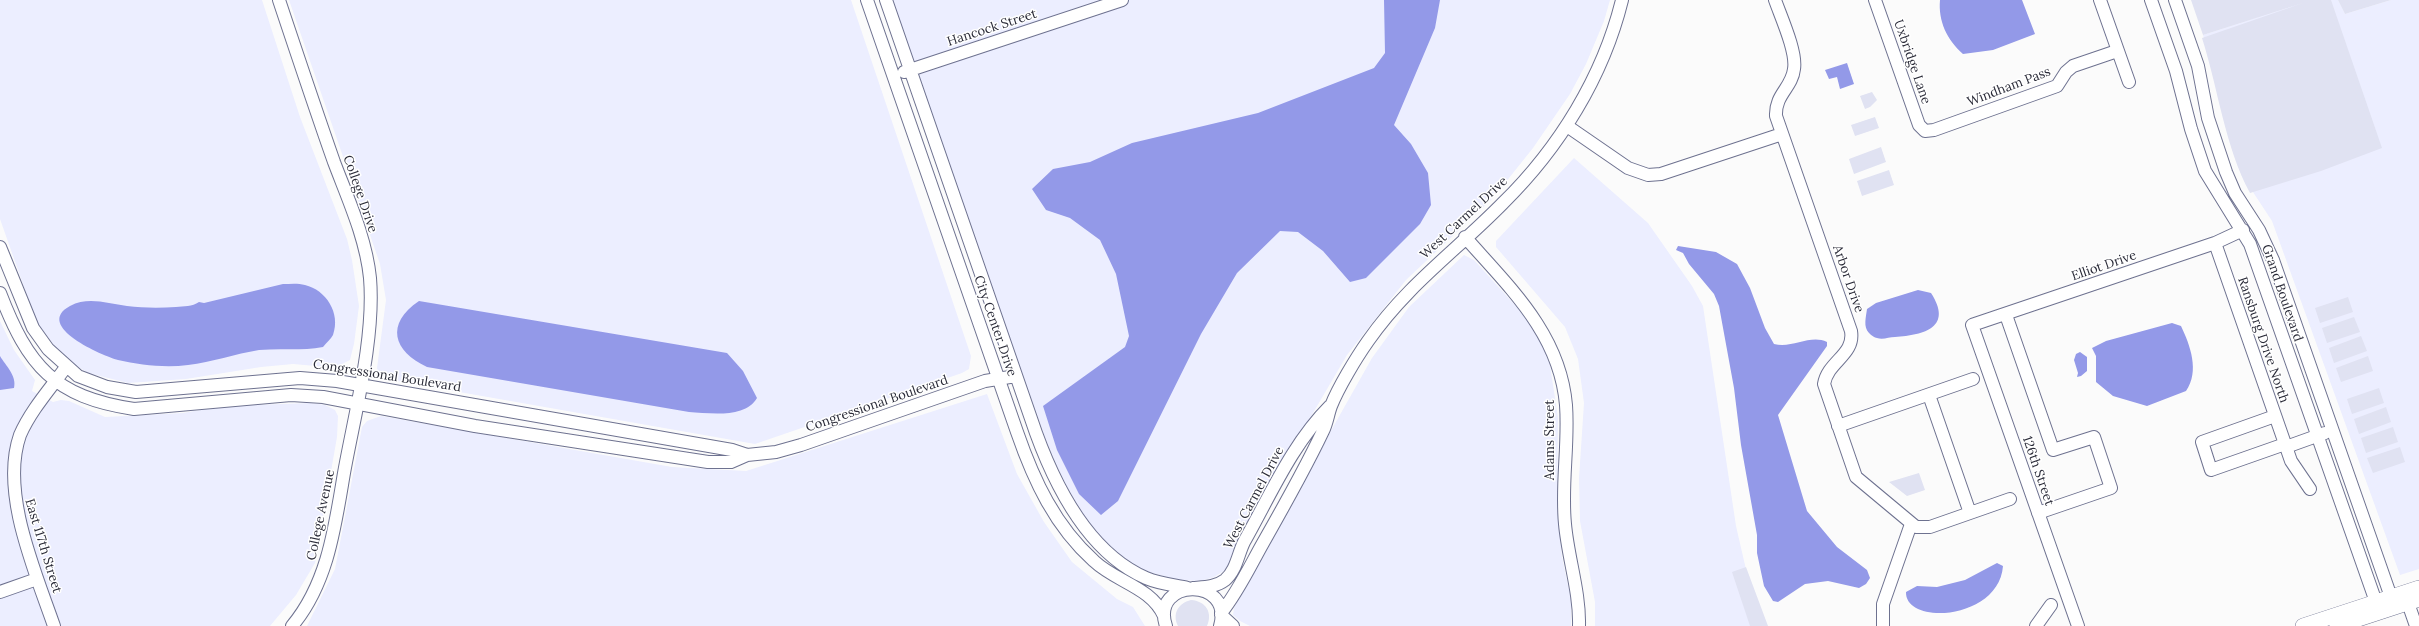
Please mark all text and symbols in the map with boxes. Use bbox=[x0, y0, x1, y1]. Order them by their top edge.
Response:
street label: Hancock Street bbox=[945, 6, 1039, 50]
street label: Uxbridge Lane bbox=[1890, 18, 1934, 106]
street label: Windham Pass bbox=[1965, 64, 2053, 110]
street label: College Drive bbox=[339, 153, 381, 235]
street label: West Carmel Drive bbox=[1417, 174, 1511, 262]
street label: Grand Boulevard bbox=[2258, 242, 2306, 344]
street label: Arbor Drive bbox=[1829, 243, 1867, 315]
street label: Elliot Drive bbox=[2070, 248, 2138, 284]
street label: City Center Drive bbox=[970, 273, 1020, 379]
street label: Ransburg Drive North bbox=[2234, 275, 2292, 405]
street label: Congressional Boulevard bbox=[312, 357, 462, 395]
street label: Congressional Boulevard bbox=[804, 372, 950, 436]
street label: Adams Street bbox=[1542, 400, 1558, 480]
street label: 126th Street bbox=[2019, 434, 2057, 508]
street label: West Carmel Drive bbox=[1220, 444, 1288, 552]
street label: College Avenue bbox=[304, 468, 338, 562]
street label: East 117th Street bbox=[21, 497, 65, 595]

